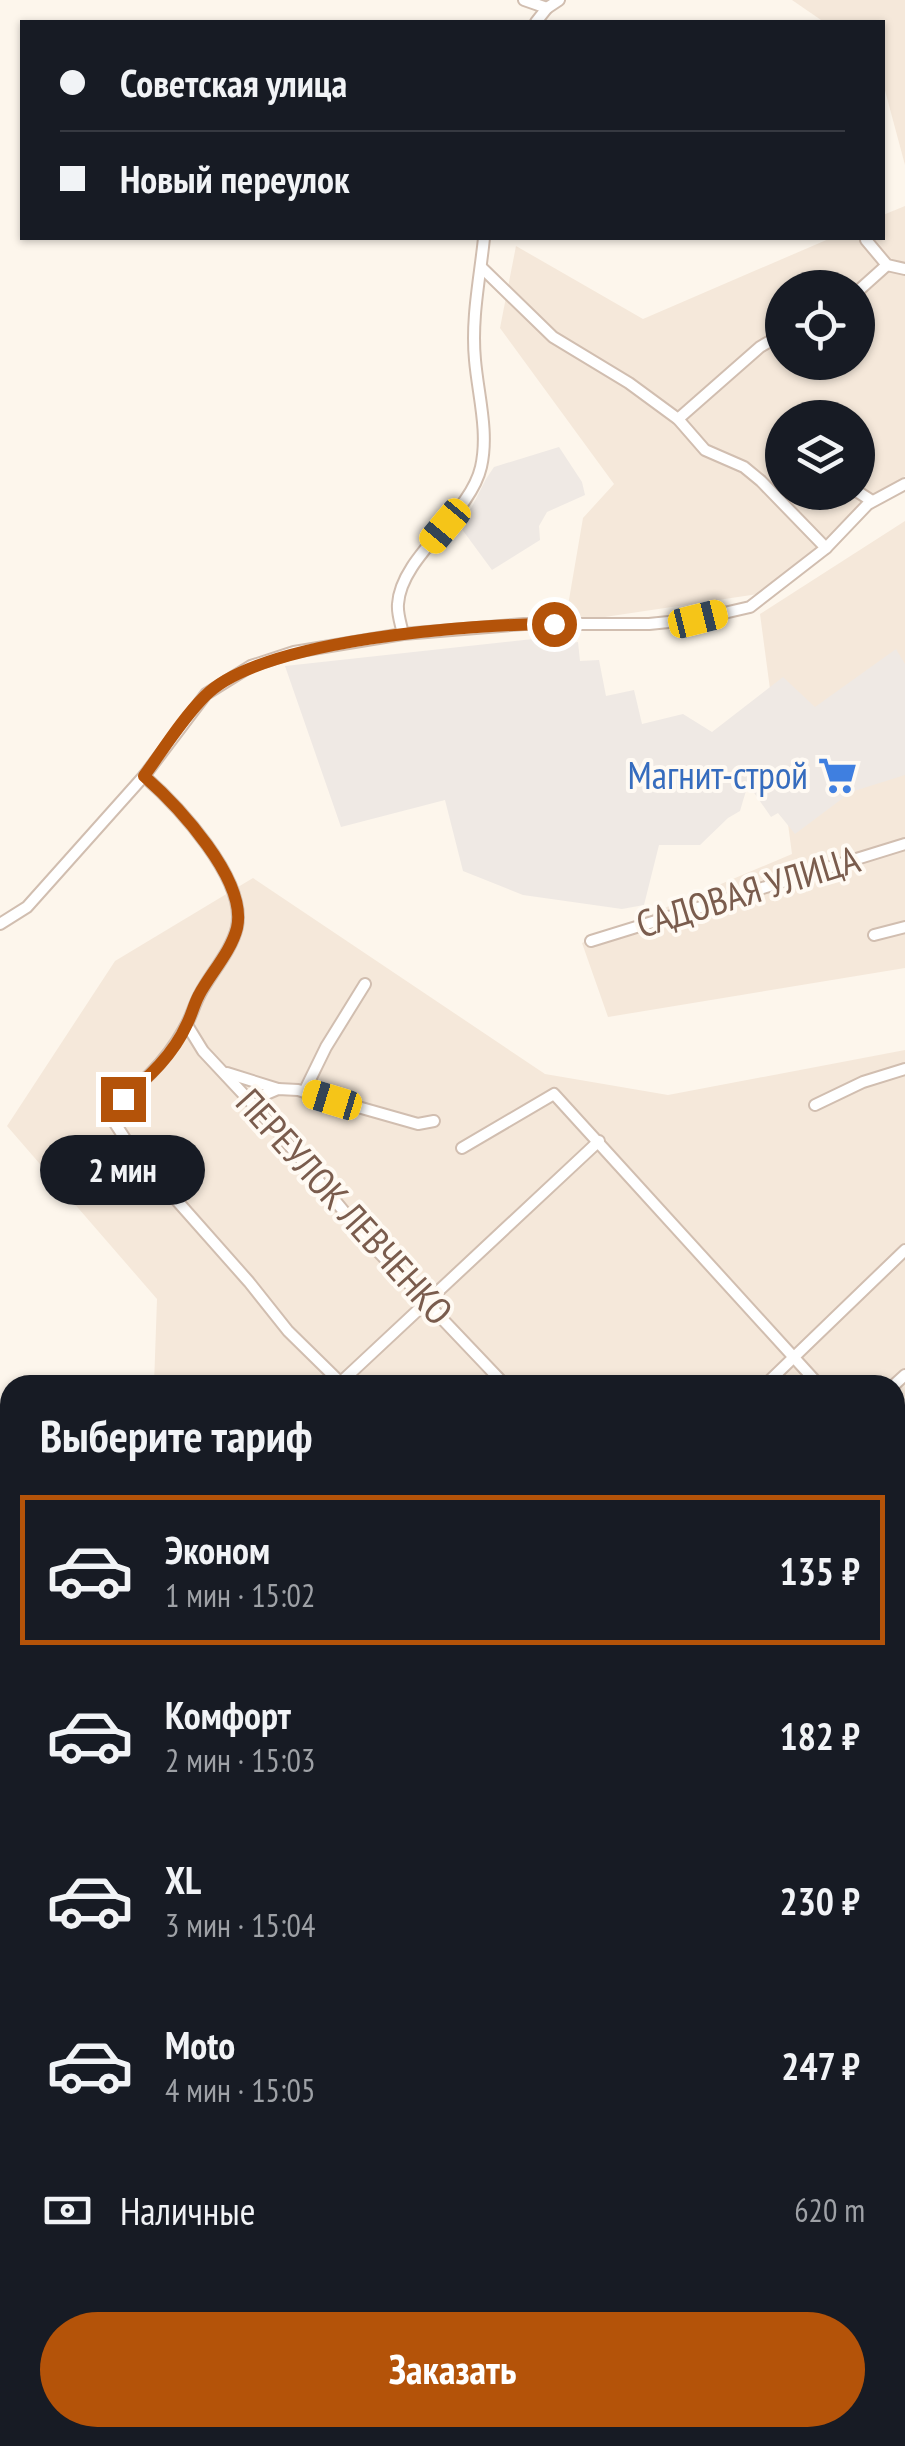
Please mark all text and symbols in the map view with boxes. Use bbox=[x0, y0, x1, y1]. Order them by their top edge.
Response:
text: Советская улица bbox=[120, 58, 347, 107]
text: Новый переулок bbox=[120, 154, 349, 203]
map controls bbox=[765, 270, 875, 510]
button: locate bbox=[765, 270, 875, 380]
button: layers bbox=[765, 400, 875, 510]
car bbox=[414, 493, 476, 559]
car bbox=[665, 597, 731, 641]
route start bbox=[532, 602, 577, 647]
place label: Магнит-строй bbox=[627, 750, 808, 799]
supermarket icon: Магнит-строй bbox=[817, 755, 859, 797]
street label: САДОВАЯ УЛИЦА bbox=[630, 833, 865, 948]
route end bbox=[101, 1077, 146, 1122]
car bbox=[299, 1077, 365, 1123]
street label: ПЕРЕУЛОК ЛЕВЧЕНКО bbox=[226, 1078, 464, 1334]
callout: 2 мин bbox=[41, 1134, 206, 1204]
text: 2 мин bbox=[88, 1149, 157, 1191]
text: Выберите тариф bbox=[40, 1406, 312, 1464]
icon: car bbox=[45, 1525, 135, 1615]
text: Эконом bbox=[165, 1525, 270, 1574]
text: 135 ₽ bbox=[780, 1546, 860, 1595]
text: 1 мин · 15:02 bbox=[165, 1574, 315, 1616]
icon: car bbox=[45, 1690, 135, 1780]
text: Комфорт bbox=[165, 1690, 291, 1739]
text: 182 ₽ bbox=[780, 1711, 860, 1760]
text: 2 мин · 15:03 bbox=[165, 1739, 315, 1781]
icon: car bbox=[45, 1855, 135, 1945]
text: XL bbox=[165, 1855, 201, 1904]
text: 230 ₽ bbox=[780, 1876, 860, 1925]
text: 3 мин · 15:04 bbox=[165, 1904, 315, 1946]
icon: car bbox=[45, 2020, 135, 2110]
text: Moto bbox=[165, 2020, 235, 2069]
text: 247 ₽ bbox=[781, 2041, 860, 2090]
text: 4 мин · 15:05 bbox=[165, 2069, 315, 2111]
icon: cash bbox=[40, 2183, 95, 2238]
text: Наличные bbox=[120, 2186, 255, 2235]
text: 620 m bbox=[794, 2189, 865, 2231]
button: Заказать bbox=[40, 2312, 865, 2427]

